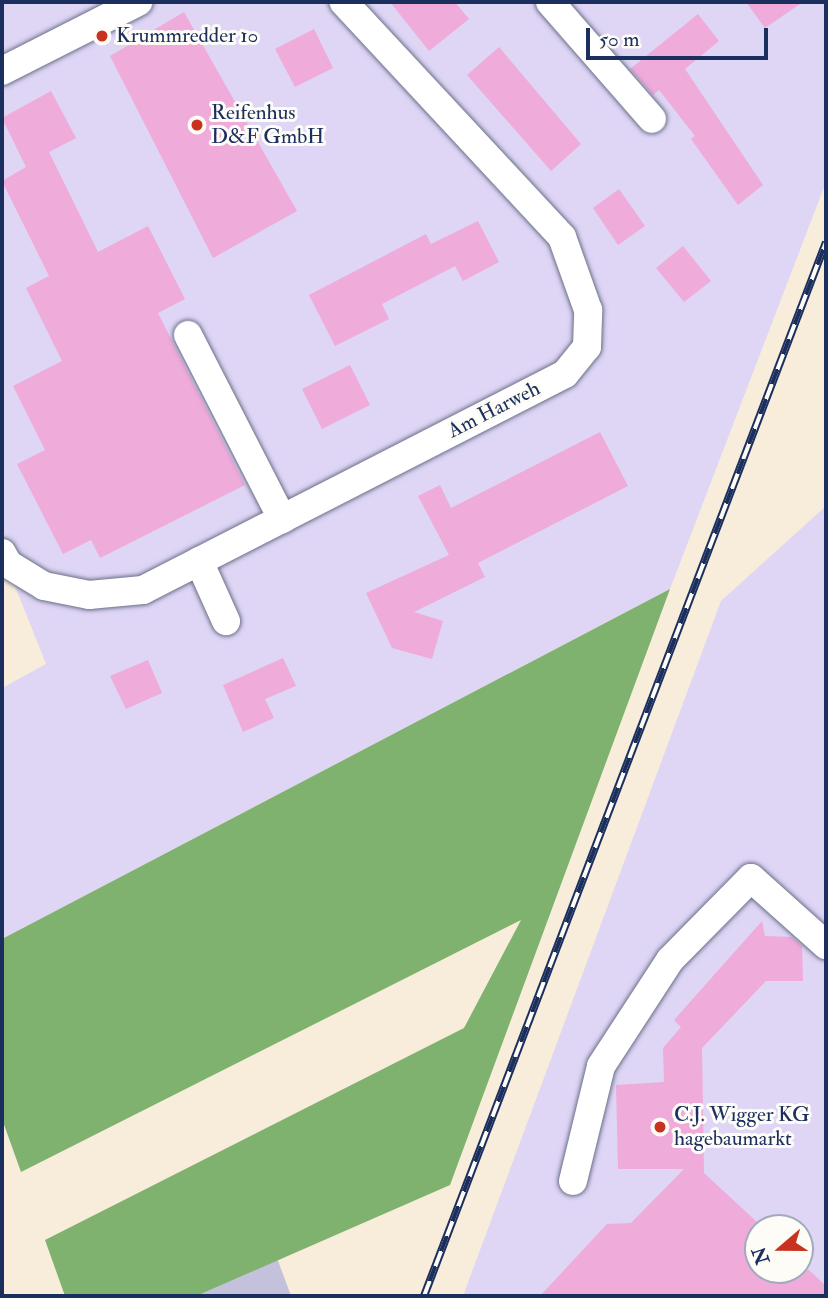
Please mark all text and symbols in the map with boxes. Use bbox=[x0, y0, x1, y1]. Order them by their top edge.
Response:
scale bar bbox=[590, 14, 772, 58]
place label: Krummredder 10 bbox=[116, 23, 258, 49]
text: 50 m bbox=[599, 26, 640, 53]
marker: Krummredder 10 bbox=[94, 28, 110, 44]
place label: Reifenhus D&F GmbH bbox=[211, 100, 324, 150]
marker: Reifenhus D&F GmbH bbox=[189, 117, 205, 133]
street label: Am Harweh bbox=[444, 376, 544, 444]
place label: C.J. Wigger KG hagebaumarkt bbox=[674, 1102, 810, 1152]
marker: C.J. Wigger KG hagebaumarkt bbox=[652, 1119, 668, 1135]
north arrow bbox=[744, 1214, 814, 1284]
text: N bbox=[747, 1243, 775, 1268]

